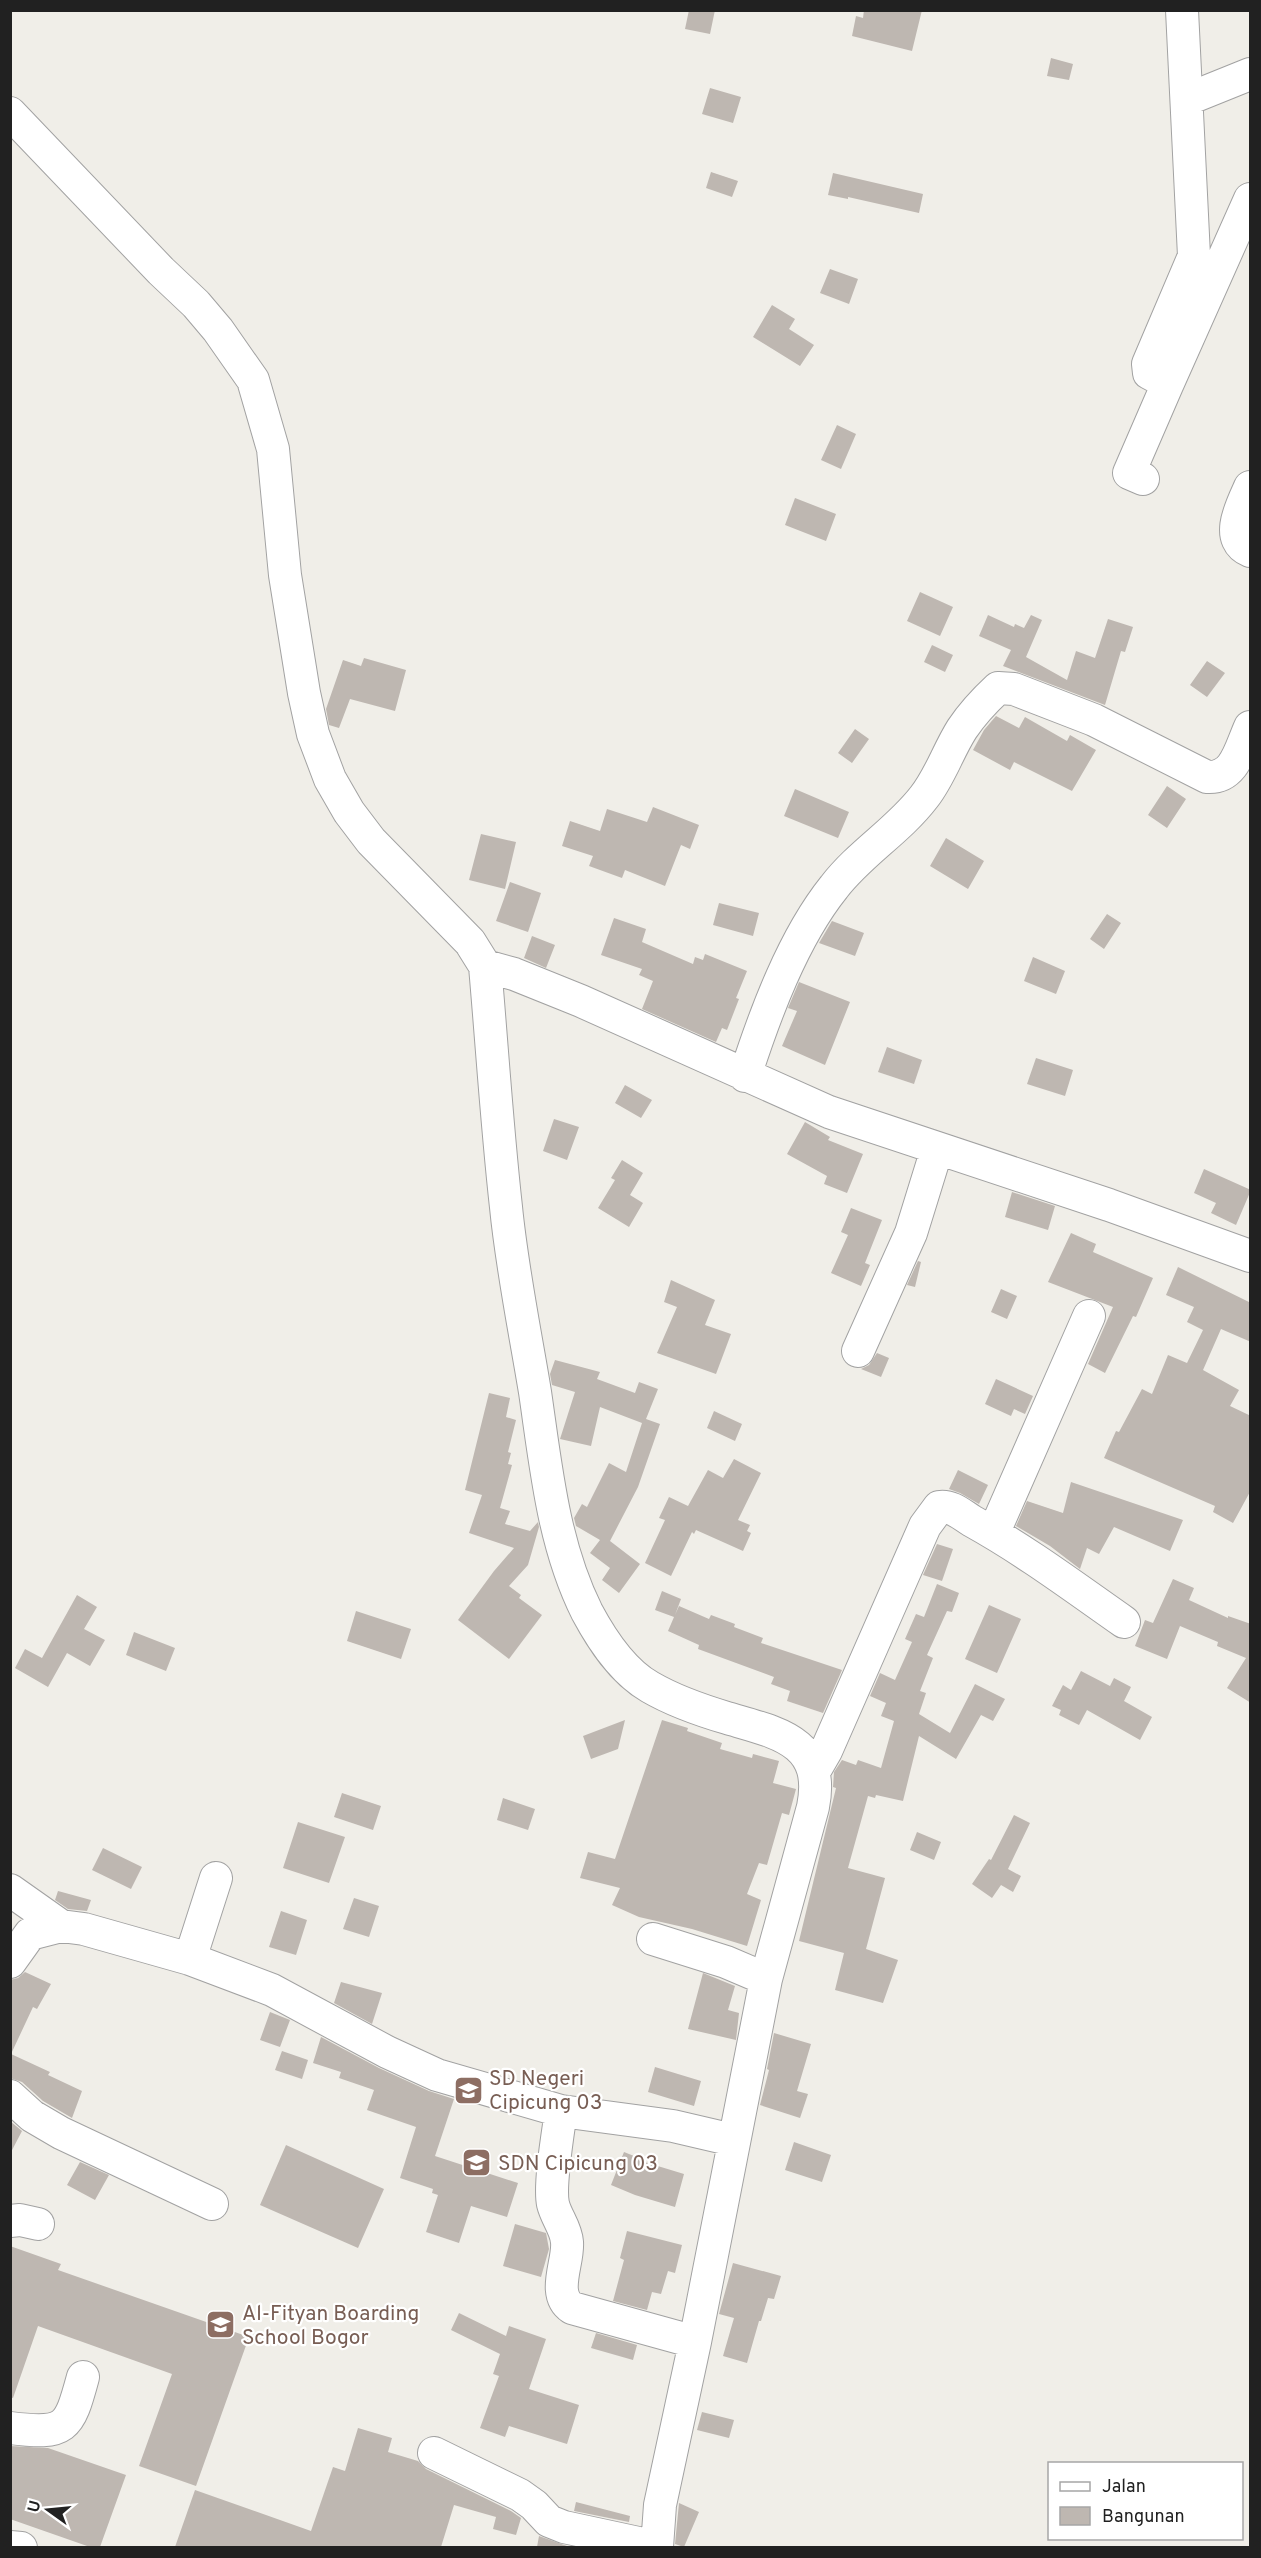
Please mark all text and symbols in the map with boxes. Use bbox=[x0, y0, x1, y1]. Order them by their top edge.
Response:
place label: SD Negeri Cipicung 03 bbox=[489, 2066, 602, 2117]
school or university icon: SD Negeri Cipicung 03 bbox=[452, 2074, 484, 2106]
school or university icon: SDN Cipicung 03 bbox=[461, 2147, 493, 2179]
place label: SDN Cipicung 03 bbox=[498, 2151, 658, 2178]
place label: Al-Fityan Boarding School Bogor bbox=[242, 2301, 419, 2352]
school or university icon: Al-Fityan Boarding School Bogor bbox=[205, 2309, 237, 2341]
legend bbox=[1048, 2462, 1243, 2540]
text: Jalan bbox=[1102, 2476, 1146, 2499]
north arrow bbox=[18, 2480, 78, 2540]
text: U bbox=[24, 2499, 47, 2515]
text: Bangunan bbox=[1102, 2506, 1185, 2529]

